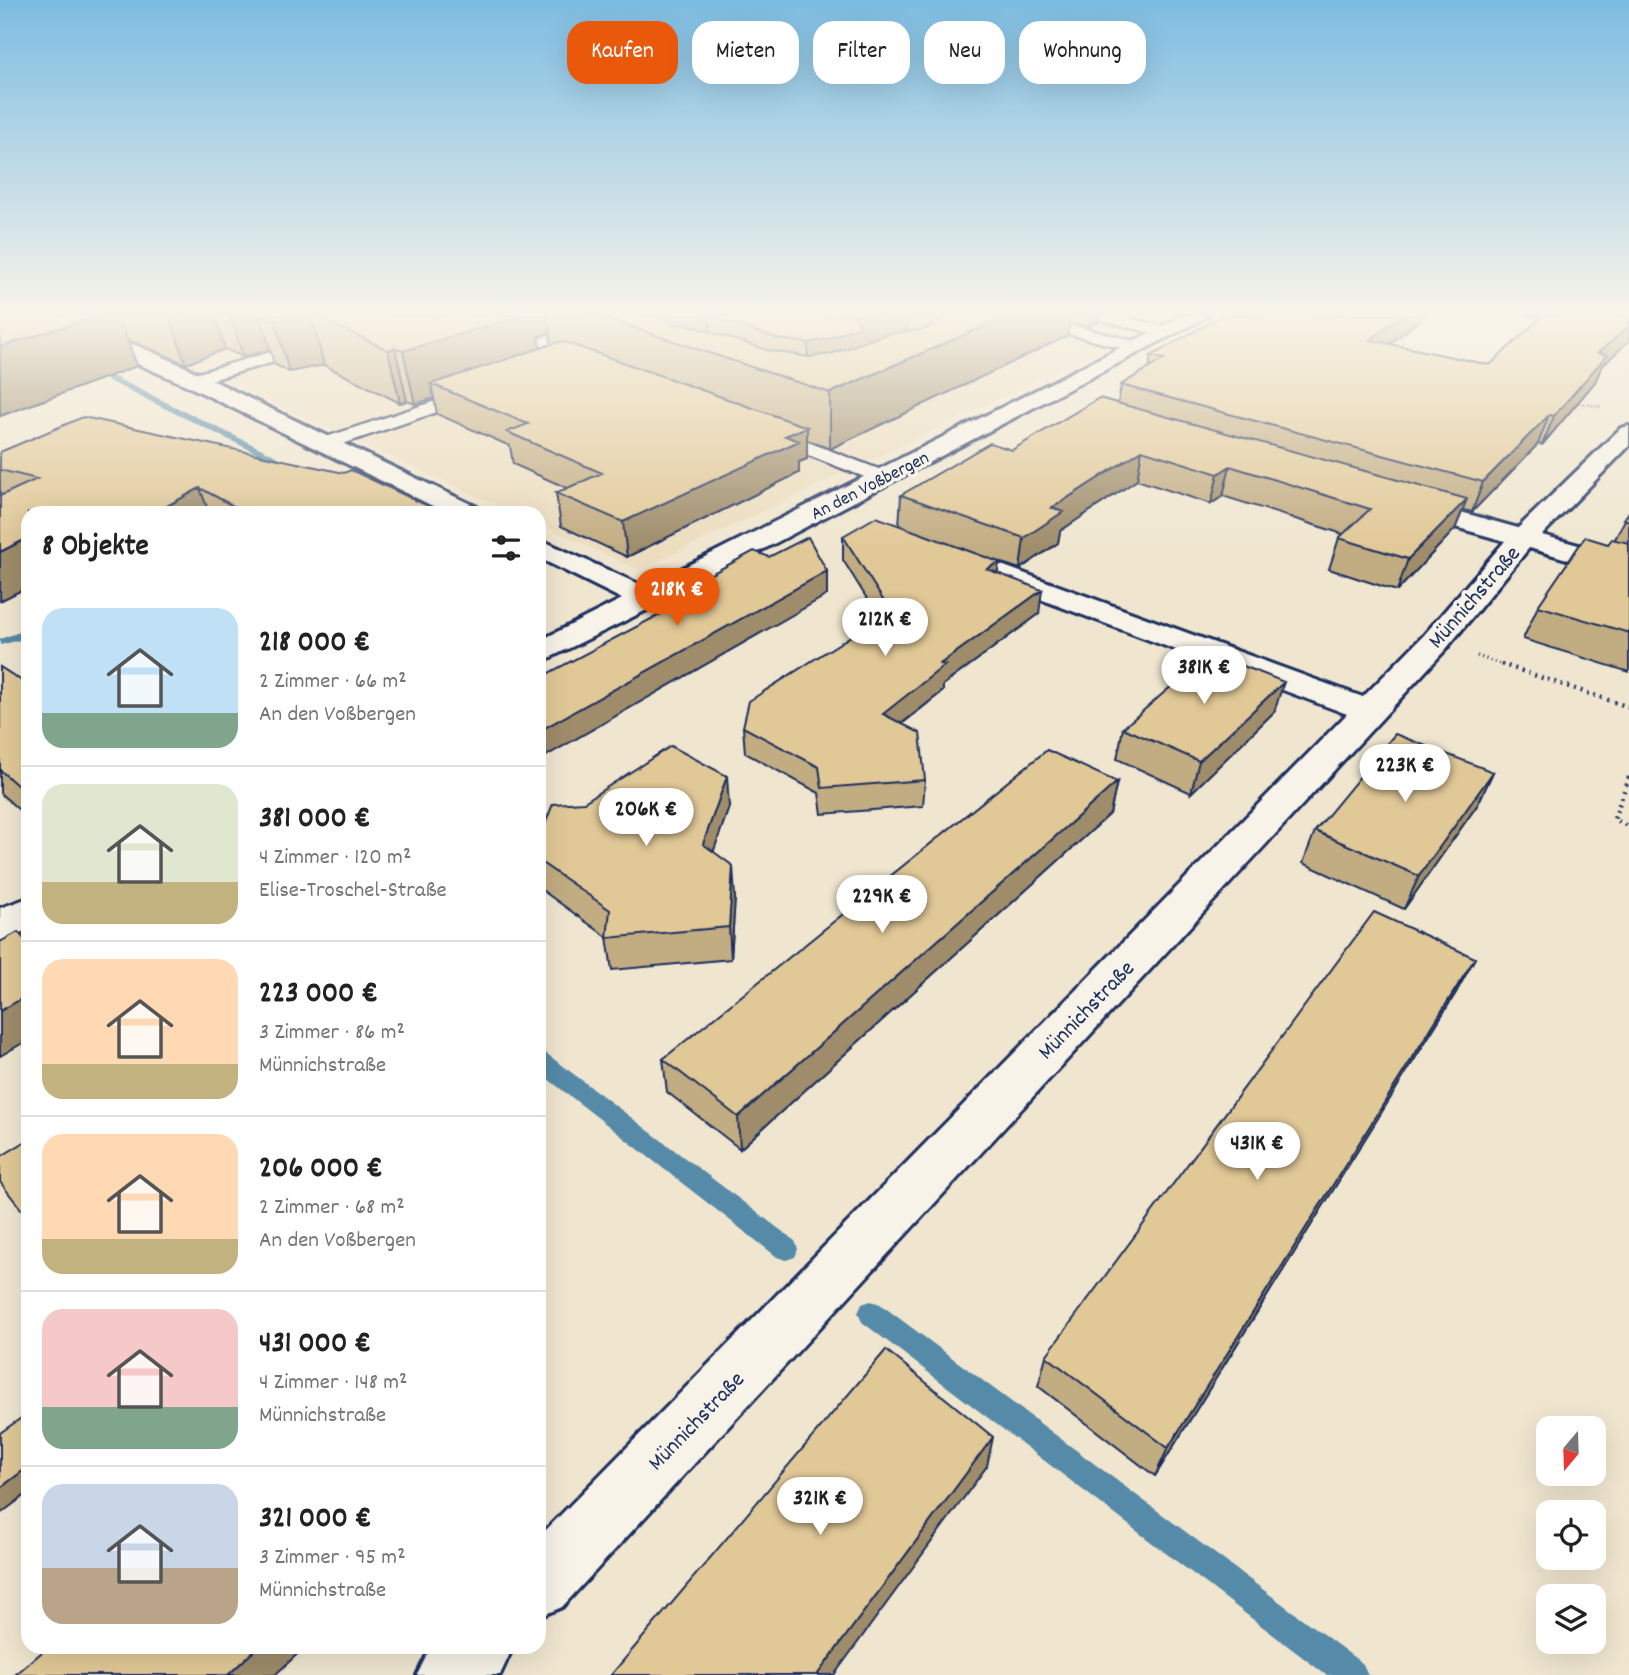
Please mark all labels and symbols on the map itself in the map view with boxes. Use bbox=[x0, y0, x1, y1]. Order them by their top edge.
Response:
street label: An den Voßbergen bbox=[807, 446, 934, 529]
street label: Münnichstraße bbox=[1421, 539, 1530, 657]
pin: 218K € bbox=[620, 568, 734, 628]
pin: 212K € bbox=[828, 598, 942, 658]
pin: 381K € bbox=[1147, 646, 1261, 706]
pin: 223K € bbox=[1348, 744, 1462, 804]
pin: 206K € bbox=[589, 788, 703, 848]
pin: 229K € bbox=[825, 876, 939, 935]
street label: Münnichstraße bbox=[1031, 954, 1144, 1069]
pin: 431K € bbox=[1200, 1122, 1314, 1182]
street label: Münnichstraße bbox=[641, 1365, 754, 1480]
north arrow bbox=[1536, 1416, 1606, 1486]
pin: 321K € bbox=[763, 1478, 877, 1537]

